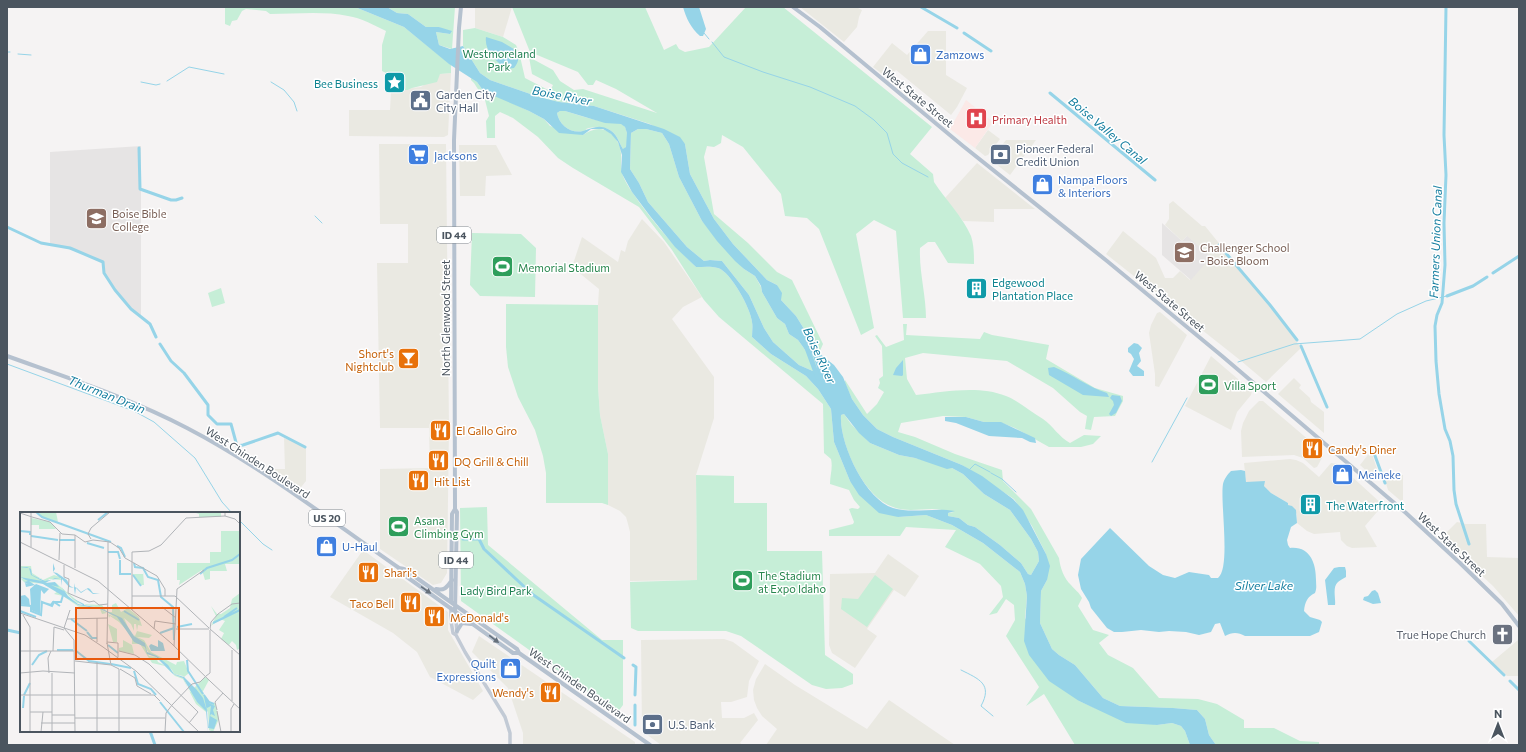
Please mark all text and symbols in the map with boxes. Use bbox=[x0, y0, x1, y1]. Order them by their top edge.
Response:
shop icon: Zamzows bbox=[907, 41, 933, 67]
park label: Westmoreland Park bbox=[462, 47, 536, 73]
place label: Zamzows bbox=[936, 48, 984, 61]
street label: West State Street bbox=[880, 64, 957, 130]
place icon: Bee Business bbox=[381, 70, 407, 96]
place label: Bee Business bbox=[314, 77, 378, 90]
water label: Boise River bbox=[531, 82, 594, 108]
public building icon: Garden City City Hall bbox=[408, 87, 434, 113]
place label: Garden City City Hall bbox=[436, 88, 495, 114]
water label: Boise Valley Canal bbox=[1066, 93, 1151, 167]
hospital icon: Primary Health bbox=[963, 106, 989, 132]
place label: Primary Health bbox=[992, 113, 1067, 126]
bank icon: Pioneer Federal Credit Union bbox=[988, 141, 1014, 167]
supermarket icon: Jacksons bbox=[406, 142, 432, 168]
place label: Pioneer Federal Credit Union bbox=[1016, 142, 1094, 168]
place label: Jacksons bbox=[434, 149, 477, 163]
shop icon: Nampa Floors & Interiors bbox=[1030, 172, 1056, 198]
place label: Nampa Floors & Interiors bbox=[1058, 173, 1127, 199]
water label: Farmers Union Canal bbox=[1426, 185, 1444, 299]
school or university icon: Boise Bible College bbox=[83, 206, 109, 232]
place label: Boise Bible College bbox=[112, 207, 167, 233]
road number: ID 44 bbox=[437, 227, 471, 243]
school or university icon: Challenger School - Boise Bloom bbox=[1171, 240, 1197, 266]
place label: Challenger School - Boise Bloom bbox=[1200, 241, 1290, 267]
sports icon: Memorial Stadium bbox=[490, 254, 516, 280]
street label: North Glenwood Street bbox=[439, 259, 452, 376]
place label: Memorial Stadium bbox=[518, 261, 610, 274]
street label: West State Street bbox=[1132, 268, 1208, 335]
building icon: Edgewood Plantation Place bbox=[964, 275, 990, 301]
place label: Edgewood Plantation Place bbox=[992, 276, 1073, 302]
water label: Boise River bbox=[801, 325, 840, 386]
bar icon: Short's Nightclub bbox=[396, 346, 422, 372]
place label: Short's Nightclub bbox=[345, 347, 394, 373]
water label: Thurman Drain bbox=[66, 372, 148, 416]
sports icon: Villa Sport bbox=[1196, 372, 1222, 398]
place label: Villa Sport bbox=[1224, 379, 1277, 392]
restaurant icon: El Gallo Giro bbox=[428, 417, 454, 443]
street label: West Chinden Boulevard bbox=[204, 423, 312, 501]
place label: El Gallo Giro bbox=[456, 424, 518, 437]
restaurant icon: Candy's Diner bbox=[1299, 436, 1325, 462]
place label: Candy's Diner bbox=[1328, 443, 1397, 456]
restaurant icon: DQ Grill & Chill bbox=[426, 448, 452, 474]
place label: DQ Grill & Chill bbox=[454, 455, 529, 468]
shop icon: Meineke bbox=[1329, 461, 1355, 487]
restaurant icon: Hit List bbox=[406, 468, 432, 494]
place label: Meineke bbox=[1358, 468, 1401, 481]
place label: Hit List bbox=[434, 475, 471, 488]
building icon: The Waterfront bbox=[1298, 492, 1324, 518]
place label: The Waterfront bbox=[1326, 499, 1405, 512]
street label: West State Street bbox=[1415, 509, 1489, 579]
road number: US 20 bbox=[309, 510, 345, 526]
inset map bbox=[20, 512, 240, 732]
sports icon: Asana Climbing Gym bbox=[386, 513, 412, 539]
place label: Asana Climbing Gym bbox=[414, 514, 484, 540]
shop icon: U-Haul bbox=[313, 533, 339, 559]
place label: U-Haul bbox=[342, 540, 378, 553]
road number: ID 44 bbox=[439, 552, 473, 568]
restaurant icon: Shari's bbox=[355, 559, 381, 585]
place label: Shari's bbox=[384, 566, 417, 579]
sports icon: The Stadium at Expo Idaho bbox=[730, 568, 756, 594]
place label: The Stadium at Expo Idaho bbox=[758, 569, 826, 595]
water label: Silver Lake bbox=[1235, 578, 1294, 592]
park label: Lady Bird Park bbox=[460, 584, 532, 597]
one-way arrow bbox=[420, 586, 431, 594]
restaurant icon: Taco Bell bbox=[397, 590, 423, 616]
place label: Taco Bell bbox=[350, 597, 394, 610]
restaurant icon: McDonald's bbox=[421, 604, 447, 630]
place label: McDonald's bbox=[450, 611, 509, 624]
church icon: True Hope Church bbox=[1489, 621, 1515, 647]
place label: True Hope Church bbox=[1396, 628, 1486, 641]
one-way arrow bbox=[488, 635, 499, 643]
street label: West Chinden Boulevard bbox=[527, 645, 633, 725]
shop icon: Quilt Expressions bbox=[498, 656, 524, 682]
place label: Quilt Expressions bbox=[436, 657, 496, 683]
restaurant icon: Wendy's bbox=[537, 679, 563, 705]
place label: Wendy's bbox=[492, 686, 534, 699]
north arrow bbox=[1478, 704, 1518, 744]
text: N bbox=[1494, 707, 1502, 720]
bank icon: U.S. Bank bbox=[639, 711, 665, 737]
place label: U.S. Bank bbox=[668, 718, 715, 731]

